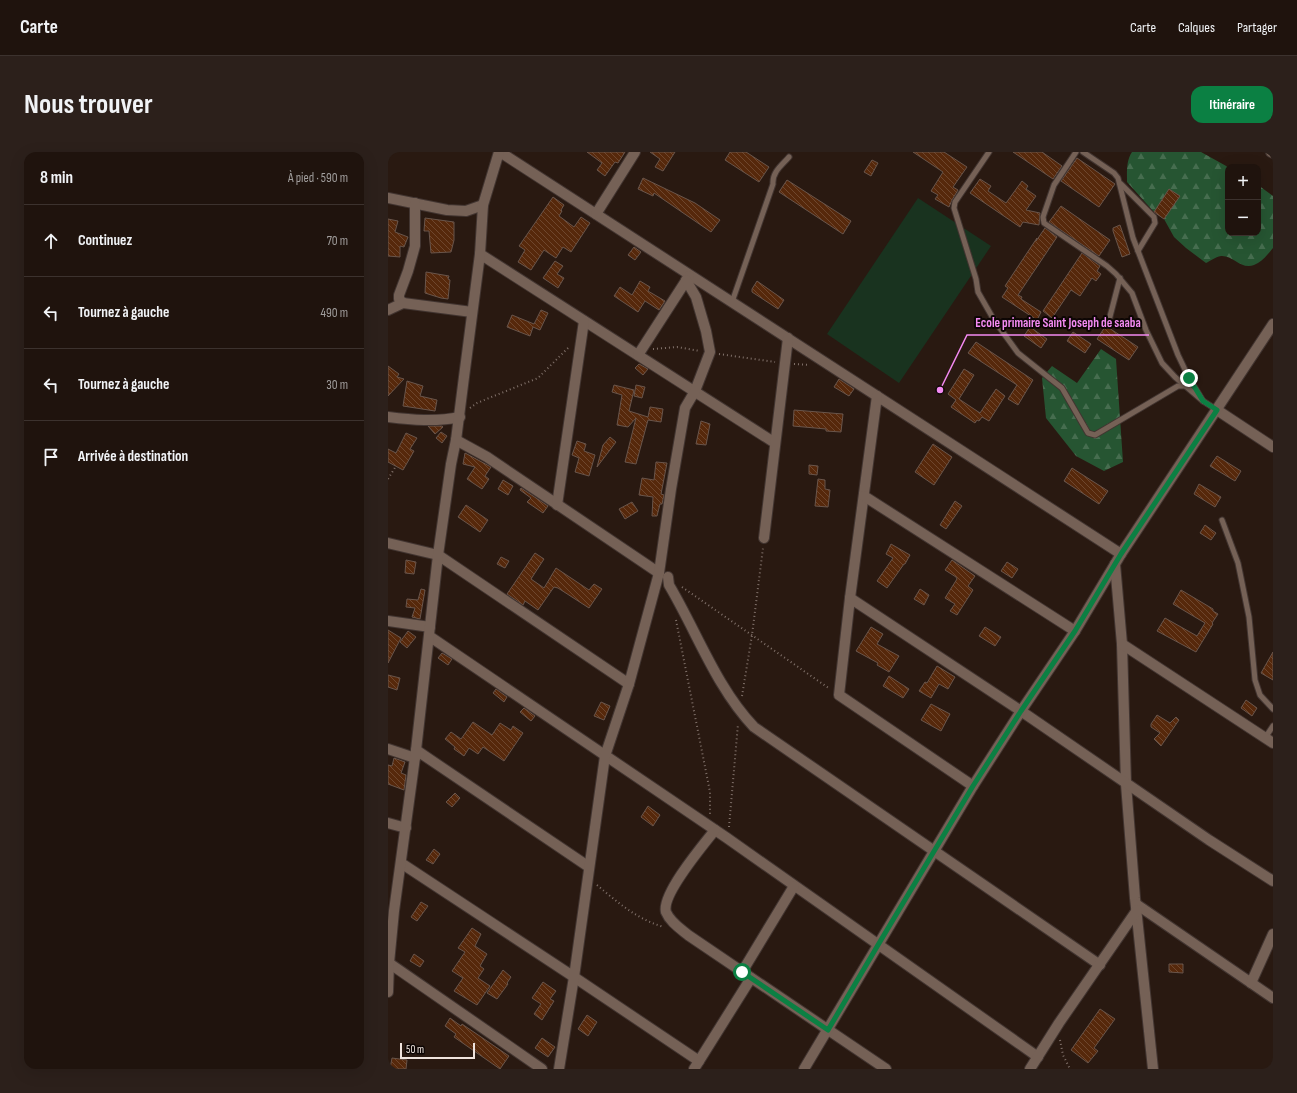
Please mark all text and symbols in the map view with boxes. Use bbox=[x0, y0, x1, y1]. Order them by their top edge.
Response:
text: Carte bbox=[20, 16, 58, 39]
text: Carte bbox=[1130, 19, 1156, 36]
text: Calques bbox=[1178, 19, 1215, 36]
text: Partager bbox=[1237, 19, 1277, 36]
button: Itinéraire bbox=[1191, 86, 1273, 123]
text: Nous trouver bbox=[24, 88, 153, 121]
map controls bbox=[1225, 164, 1261, 236]
button: + bbox=[1225, 164, 1261, 200]
text: 8 min bbox=[40, 168, 73, 188]
text: À pied · 590 m bbox=[288, 170, 348, 186]
button: − bbox=[1225, 200, 1261, 236]
icon: ahead bbox=[40, 230, 62, 252]
text: Continuez bbox=[78, 231, 132, 250]
text: 70 m bbox=[327, 233, 348, 249]
icon: left bbox=[40, 302, 62, 324]
text: Tournez à gauche bbox=[78, 303, 169, 322]
text: 490 m bbox=[321, 305, 348, 321]
callout: Ecole primaire Saint Joseph de saaba bbox=[967, 310, 1149, 335]
text: Ecole primaire Saint Joseph de saaba bbox=[975, 315, 1141, 331]
route end bbox=[1180, 369, 1198, 387]
icon: left bbox=[40, 374, 62, 396]
text: Tournez à gauche bbox=[78, 375, 169, 394]
text: 30 m bbox=[326, 377, 348, 393]
icon: arrive bbox=[40, 446, 62, 468]
text: Arrivée à destination bbox=[78, 447, 188, 466]
route start bbox=[733, 963, 751, 981]
scale bar bbox=[400, 1041, 475, 1060]
text: 50 m bbox=[406, 1043, 424, 1056]

